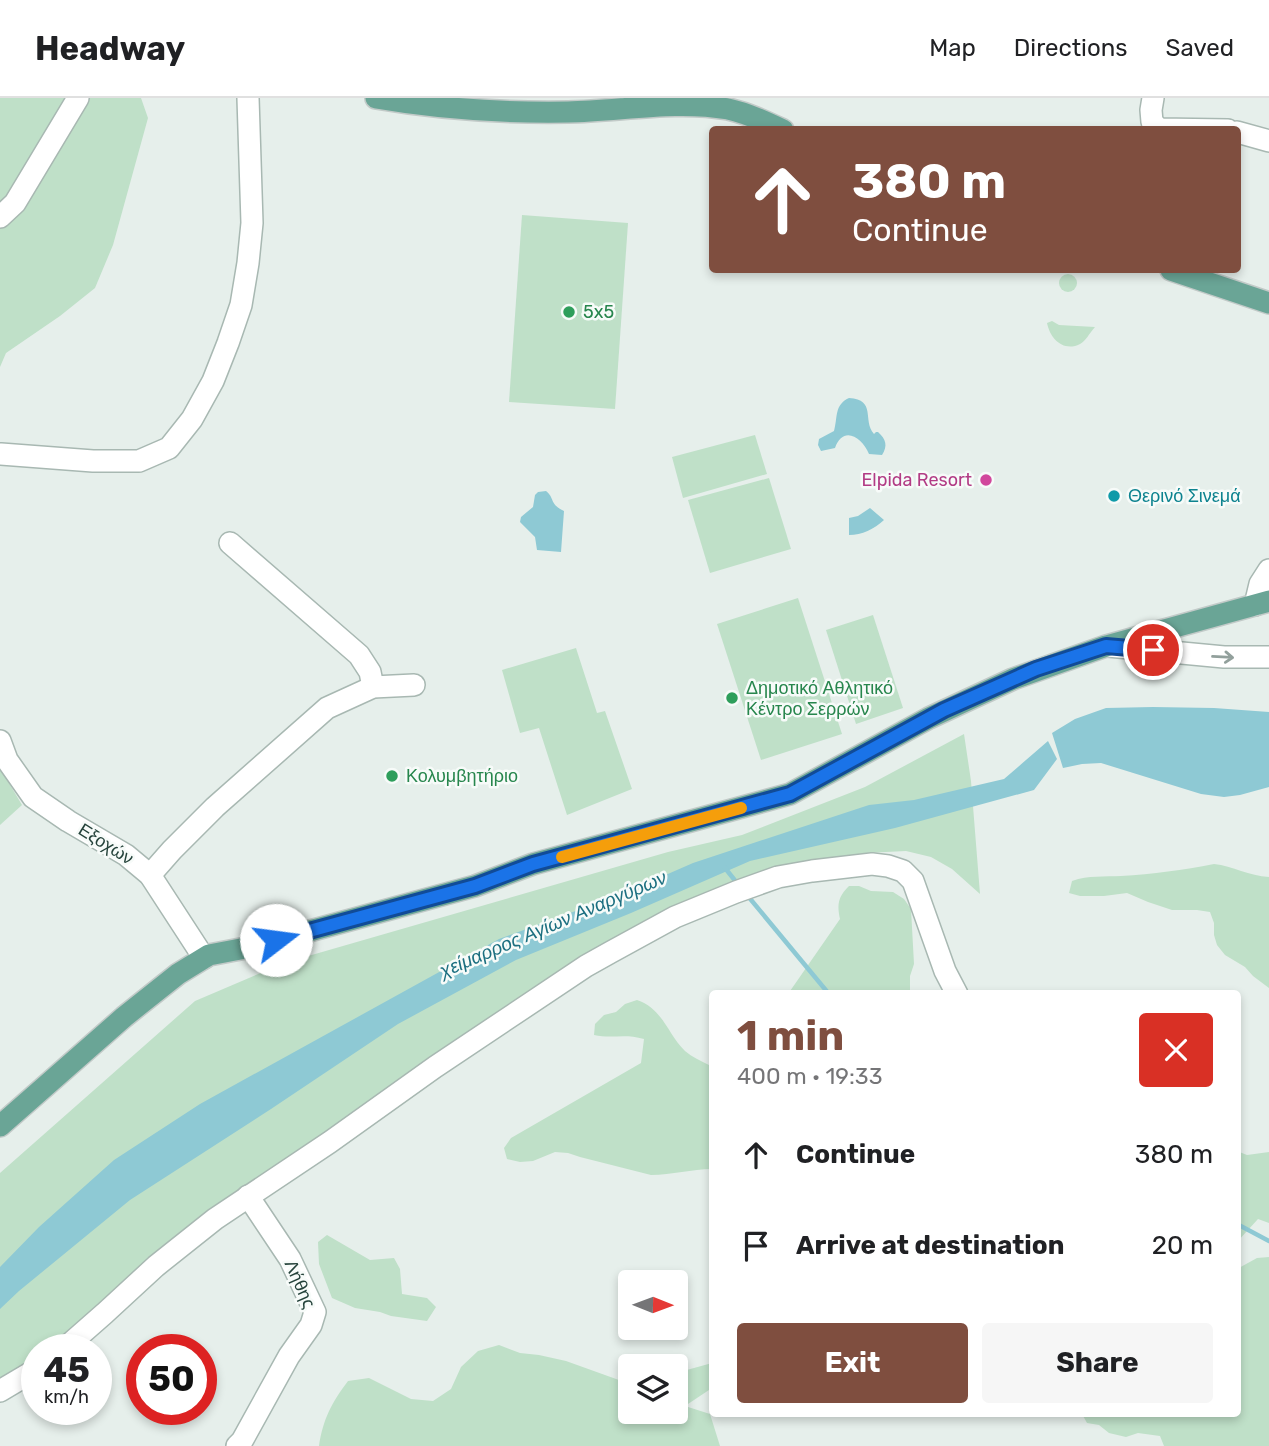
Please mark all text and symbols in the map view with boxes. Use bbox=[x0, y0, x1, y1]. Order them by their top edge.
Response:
text: Headway bbox=[35, 29, 185, 68]
text: Map bbox=[929, 34, 976, 62]
text: Directions bbox=[1014, 34, 1127, 62]
text: Saved bbox=[1165, 34, 1234, 62]
text: 380 m bbox=[852, 152, 1006, 210]
icon: ahead bbox=[737, 154, 828, 245]
text: Continue bbox=[852, 211, 988, 249]
place label: 5x5 bbox=[583, 301, 614, 323]
marker: 5x5 bbox=[561, 304, 577, 320]
place label: Elpida Resort bbox=[861, 469, 972, 491]
marker: Elpida Resort bbox=[978, 472, 994, 488]
place label: Θερινό Σινεμά bbox=[1128, 485, 1241, 507]
marker: Θερινό Σινεμά bbox=[1106, 488, 1122, 504]
pin bbox=[1123, 620, 1183, 680]
icon: arrive bbox=[1134, 631, 1172, 669]
one-way arrow bbox=[1211, 650, 1234, 663]
place label: Δημοτικό Αθλητικό Κέντρο Σερρών bbox=[746, 677, 893, 720]
marker: Δημοτικό Αθλητικό Κέντρο Σερρών bbox=[724, 690, 740, 706]
place label: Κολυμβητήριο bbox=[406, 765, 518, 787]
marker: Κολυμβητήριο bbox=[384, 768, 400, 784]
street label: Εξοχών bbox=[74, 818, 138, 870]
water label: χείμαρρος Αγίων Αναργύρων bbox=[434, 865, 670, 983]
position arrow bbox=[239, 903, 313, 977]
text: 1 min bbox=[737, 1011, 844, 1061]
button: close bbox=[1139, 1013, 1213, 1087]
text: 400 m · 19:33 bbox=[737, 1062, 882, 1090]
icon: ahead bbox=[737, 1136, 775, 1174]
text: Continue bbox=[796, 1139, 915, 1170]
text: 380 m bbox=[1135, 1139, 1213, 1170]
icon: arrive bbox=[737, 1227, 775, 1265]
text: Arrive at destination bbox=[796, 1230, 1064, 1261]
text: 20 m bbox=[1152, 1230, 1213, 1261]
street label: Λήθης bbox=[280, 1256, 320, 1312]
north arrow bbox=[618, 1270, 688, 1340]
map controls bbox=[618, 1270, 688, 1424]
button: Exit bbox=[737, 1323, 968, 1403]
button: Share bbox=[982, 1323, 1213, 1403]
speed limit sign: 50 bbox=[126, 1334, 217, 1425]
text: 45 bbox=[43, 1349, 90, 1391]
button: layers bbox=[618, 1354, 688, 1424]
text: km/h bbox=[44, 1386, 89, 1408]

